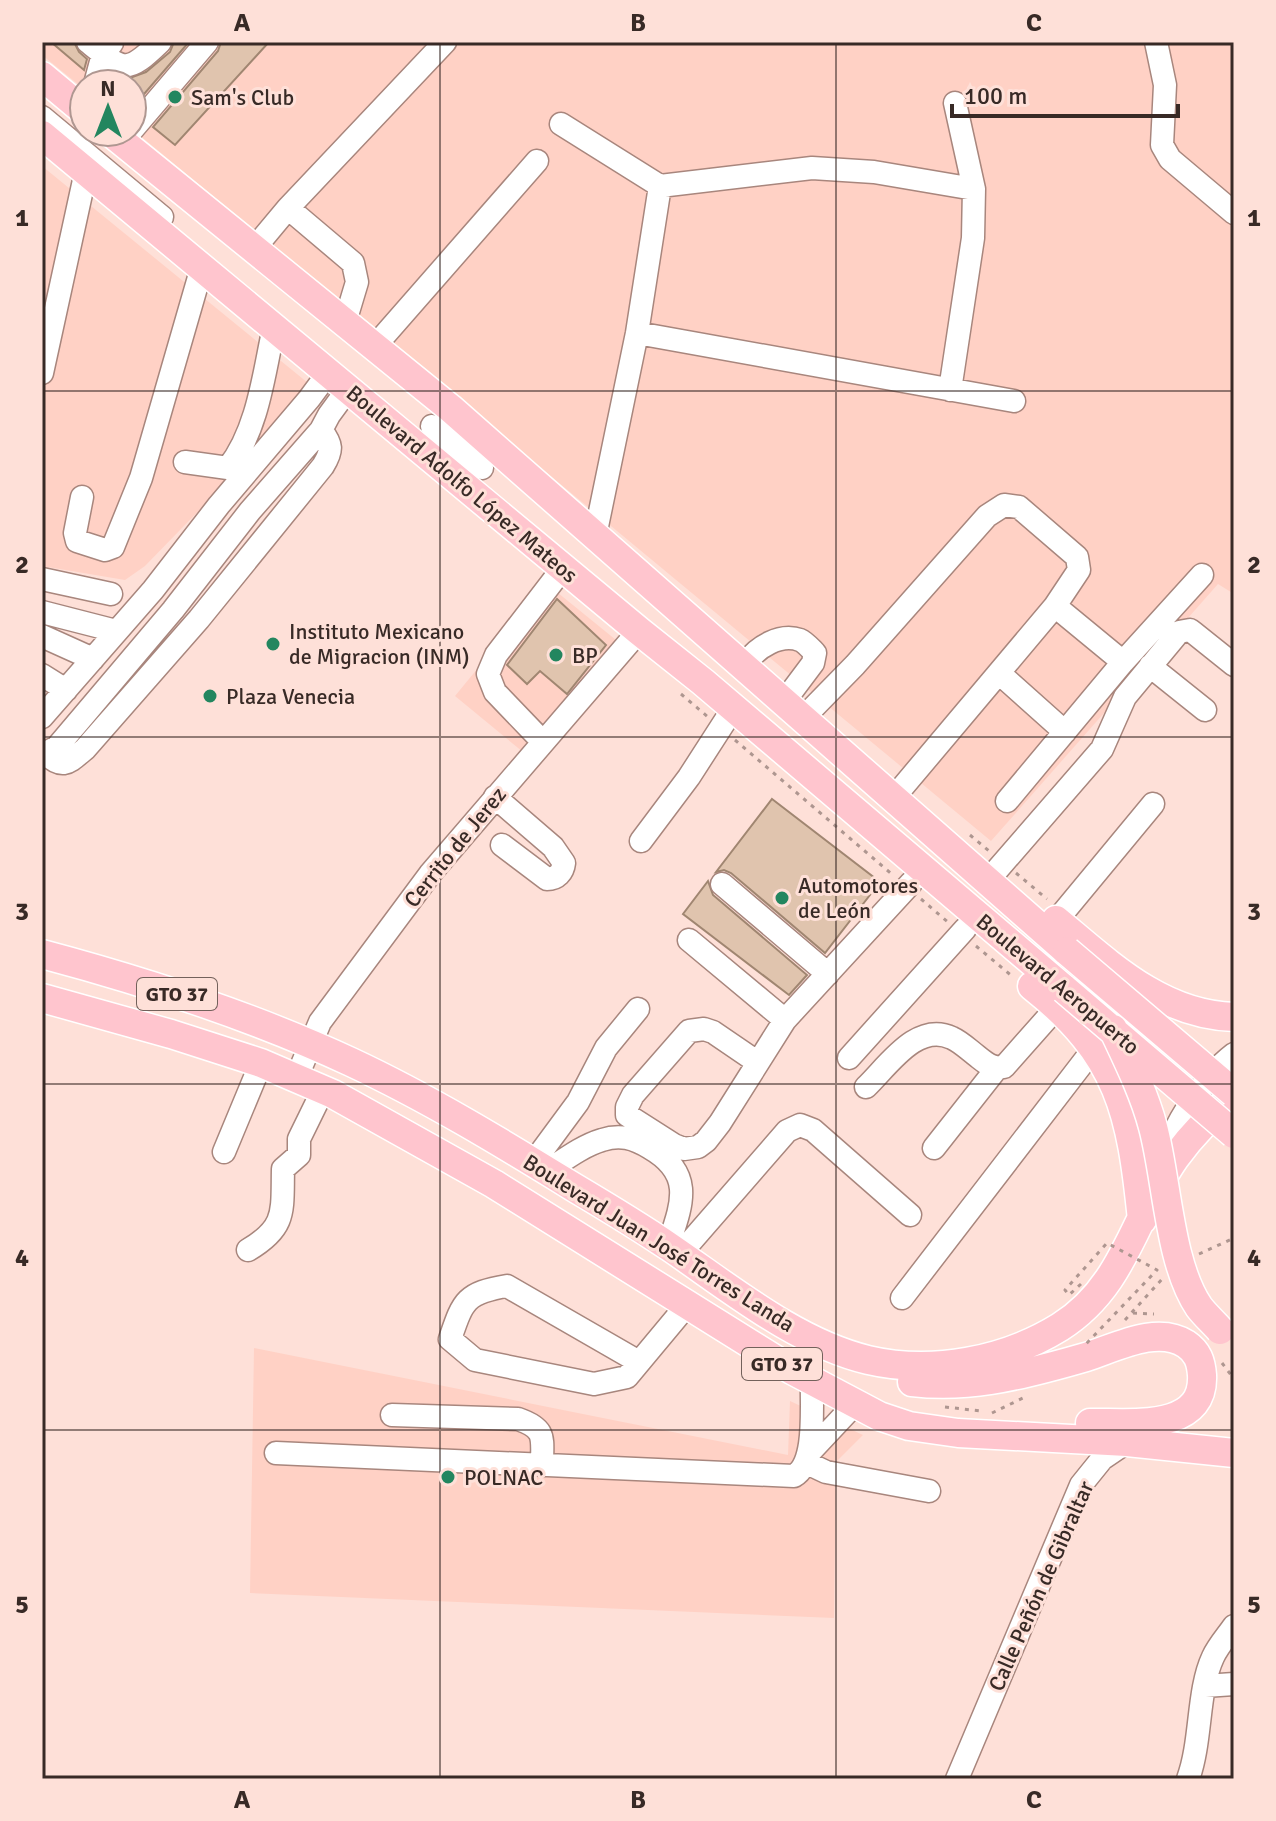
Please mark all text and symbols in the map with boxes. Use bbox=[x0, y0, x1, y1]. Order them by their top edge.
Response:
text: A bbox=[234, 7, 251, 39]
text: B bbox=[630, 7, 646, 39]
text: C bbox=[1026, 7, 1042, 39]
north arrow bbox=[68, 68, 148, 148]
scale bar bbox=[952, 68, 1178, 118]
text: N bbox=[100, 75, 116, 102]
text: 100 m bbox=[964, 81, 1027, 111]
place label: Sam's Club bbox=[191, 84, 294, 111]
marker: Sam's Club bbox=[166, 88, 184, 106]
text: 1 bbox=[15, 202, 29, 234]
text: 1 bbox=[1247, 202, 1261, 234]
street label: Boulevard Adolfo López Mateos bbox=[341, 379, 583, 589]
text: 2 bbox=[15, 549, 29, 581]
text: 2 bbox=[1247, 549, 1261, 581]
place label: Instituto Mexicano de Migracion (INM) bbox=[289, 618, 469, 670]
marker: Instituto Mexicano de Migracion (INM) bbox=[264, 635, 282, 653]
place label: BP bbox=[572, 642, 598, 669]
marker: BP bbox=[547, 646, 565, 664]
place label: Plaza Venecia bbox=[226, 683, 355, 710]
marker: Plaza Venecia bbox=[201, 687, 219, 705]
street label: Cerrito de Jerez bbox=[398, 781, 512, 913]
place label: Automotores de León bbox=[798, 872, 918, 924]
marker: Automotores de León bbox=[773, 889, 791, 907]
text: 3 bbox=[15, 896, 29, 928]
text: 3 bbox=[1247, 896, 1261, 928]
street label: Boulevard Aeropuerto bbox=[971, 908, 1145, 1060]
road number: GTO 37 bbox=[137, 978, 217, 1010]
street label: Boulevard Juan José Torres Landa bbox=[518, 1148, 800, 1338]
text: 4 bbox=[15, 1242, 29, 1274]
text: 4 bbox=[1247, 1242, 1261, 1274]
road number: GTO 37 bbox=[742, 1348, 822, 1380]
place label: POLNAC bbox=[464, 1464, 544, 1491]
marker: POLNAC bbox=[439, 1468, 457, 1486]
street label: Calle Peñón de Gibraltar bbox=[982, 1477, 1100, 1695]
text: 5 bbox=[15, 1589, 29, 1621]
text: 5 bbox=[1247, 1589, 1261, 1621]
text: A bbox=[234, 1784, 251, 1816]
text: B bbox=[630, 1784, 646, 1816]
text: C bbox=[1026, 1784, 1042, 1816]

